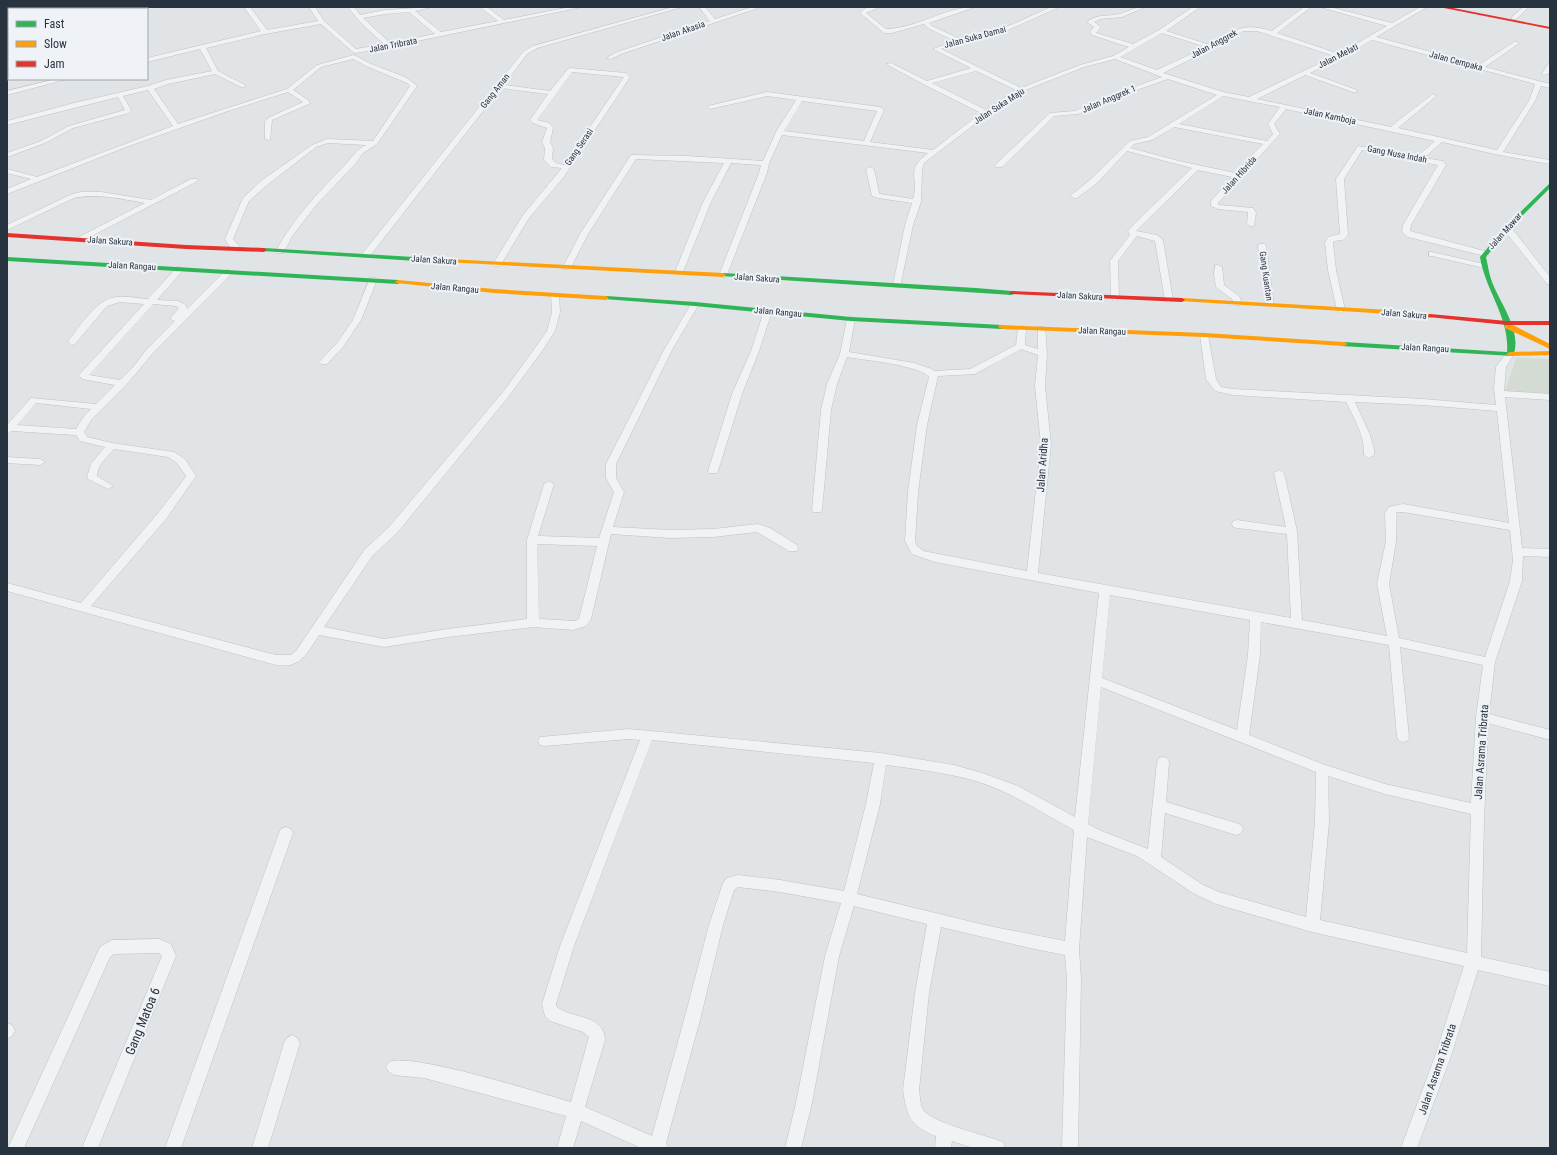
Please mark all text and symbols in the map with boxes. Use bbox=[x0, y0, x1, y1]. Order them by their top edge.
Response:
legend bbox=[8, 8, 148, 80]
text: Fast bbox=[44, 17, 65, 31]
street label: Jalan Akasia bbox=[660, 19, 706, 43]
street label: Jalan Suka Damai bbox=[943, 24, 1007, 50]
street label: Jalan Anggrek bbox=[1189, 28, 1239, 60]
street label: Jalan Tribrata bbox=[368, 35, 418, 55]
text: Slow bbox=[44, 37, 67, 51]
street label: Jalan Melati bbox=[1316, 42, 1360, 70]
street label: Jalan Cempaka bbox=[1428, 49, 1484, 73]
text: Jam bbox=[44, 57, 65, 71]
street label: Gang Aman bbox=[478, 72, 512, 110]
street label: Jalan Anggrek 1 bbox=[1081, 83, 1137, 115]
street label: Jalan Suka Maju bbox=[972, 86, 1026, 126]
street label: Jalan Kamboja bbox=[1303, 106, 1357, 126]
street label: Gang Serasi bbox=[563, 127, 595, 167]
street label: Gang Nusa Indah bbox=[1366, 143, 1428, 165]
street label: Jalan Hibrida bbox=[1220, 154, 1258, 196]
street label: Jalan Mawar bbox=[1486, 211, 1524, 251]
street label: Jalan Sakura bbox=[87, 234, 133, 248]
street label: Gang Kuantan bbox=[1258, 251, 1274, 301]
street label: Jalan Sakura bbox=[411, 253, 457, 267]
street label: Jalan Rangau bbox=[108, 260, 156, 272]
street label: Jalan Sakura bbox=[734, 271, 780, 285]
street label: Jalan Rangau bbox=[431, 281, 479, 295]
street label: Jalan Sakura bbox=[1057, 290, 1103, 302]
street label: Jalan Rangau bbox=[754, 305, 802, 319]
street label: Jalan Sakura bbox=[1381, 307, 1427, 321]
street label: Jalan Rangau bbox=[1078, 325, 1126, 337]
street label: Jalan Rangau bbox=[1401, 342, 1449, 354]
street label: Jalan Aridha bbox=[1034, 437, 1051, 493]
street label: Jalan Asrama Tribrata bbox=[1472, 704, 1491, 800]
street label: Gang Matoa 6 bbox=[122, 985, 163, 1057]
street label: Jalan Asrama Tribrata bbox=[1416, 1022, 1459, 1116]

